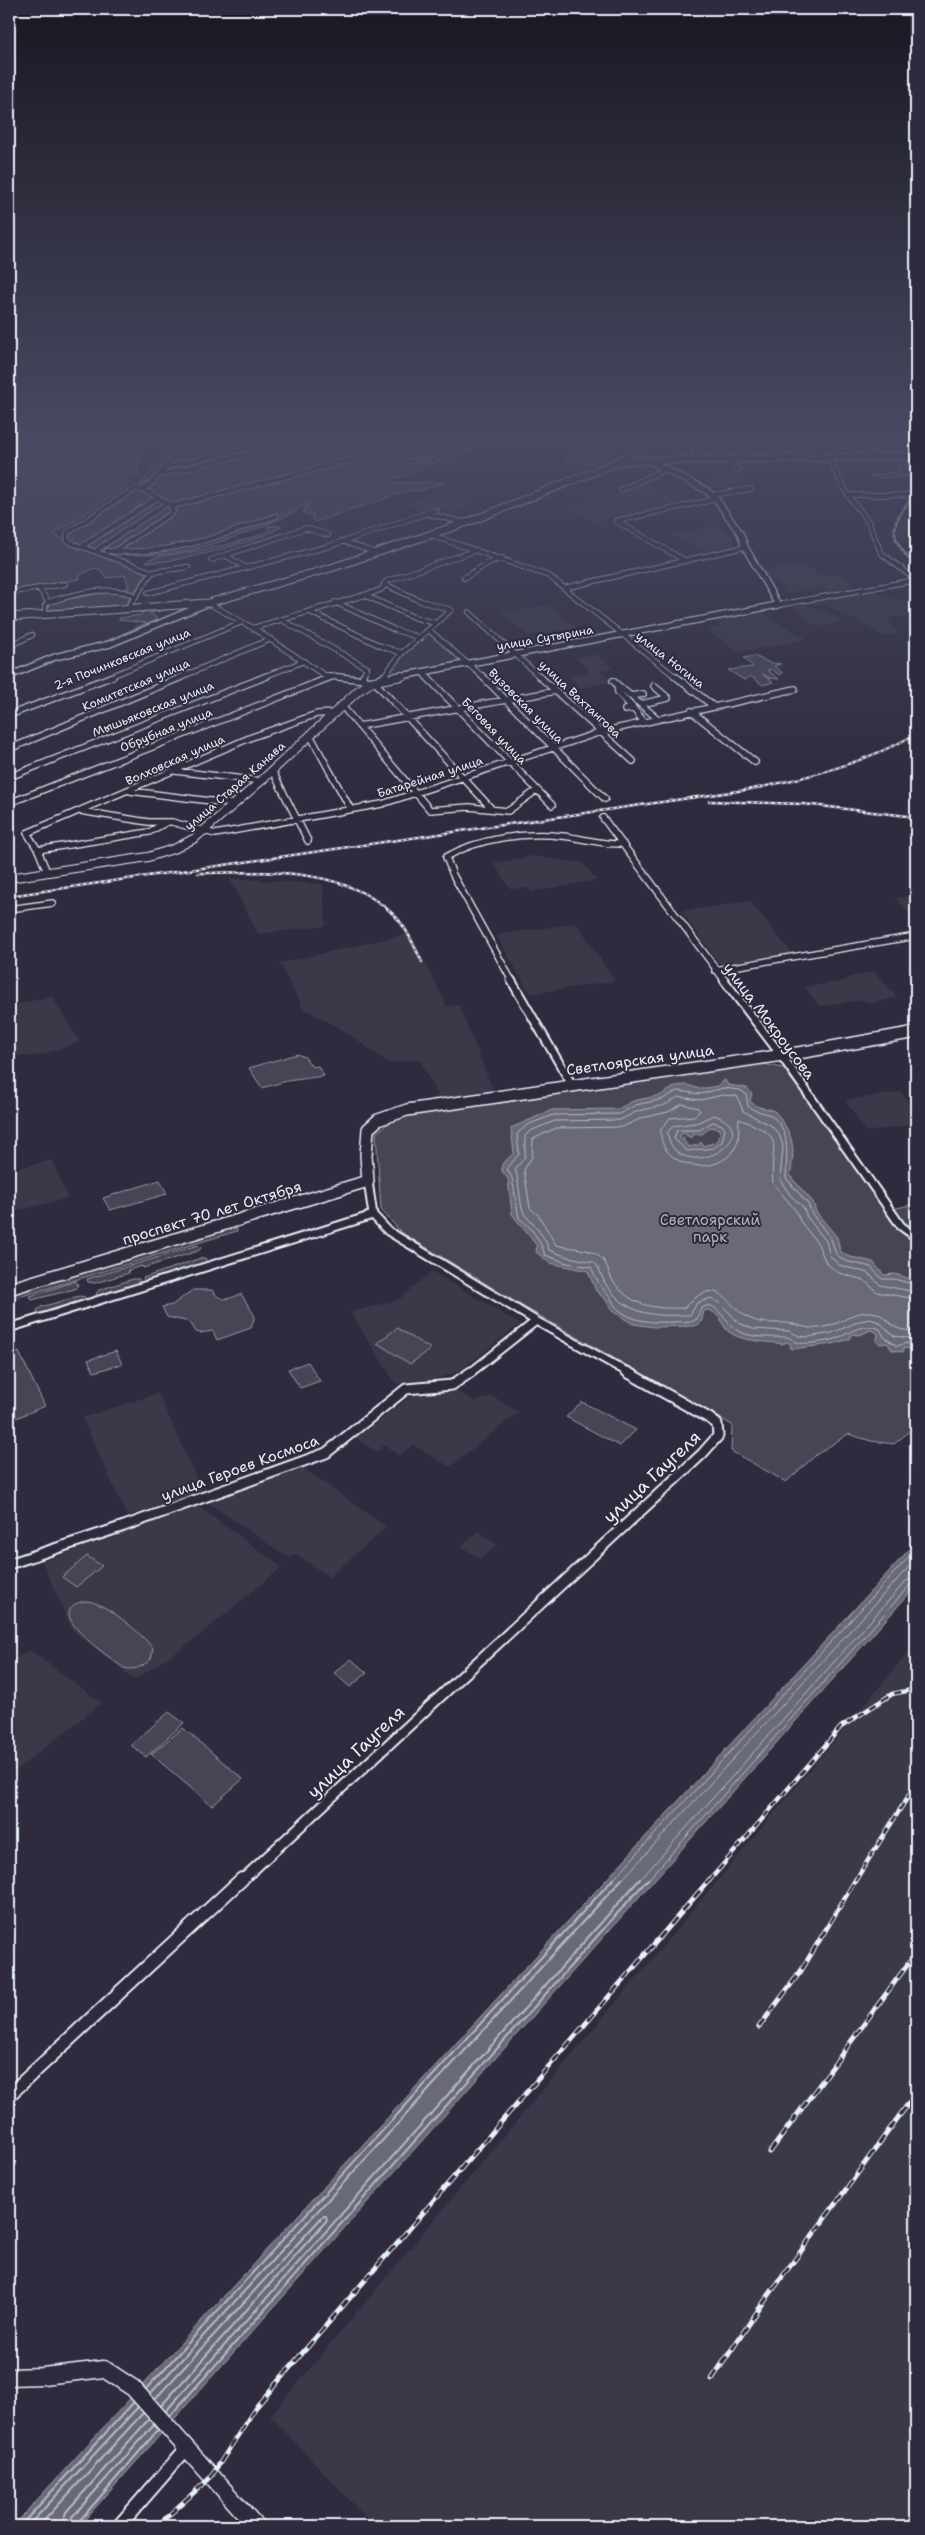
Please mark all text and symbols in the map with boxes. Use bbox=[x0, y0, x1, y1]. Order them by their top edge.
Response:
street label: улица Сутырина bbox=[495, 622, 595, 654]
street label: 2-я Починковская улица bbox=[51, 624, 193, 694]
street label: улица Ногина bbox=[632, 628, 708, 692]
street label: Комитетская улица bbox=[80, 655, 193, 715]
street label: улица Вахтангова bbox=[535, 657, 625, 742]
street label: Вузовская улица bbox=[485, 665, 567, 747]
street label: Мышьяковская улица bbox=[90, 677, 217, 741]
street label: Беговая улица bbox=[458, 694, 530, 768]
street label: Обрубная улица bbox=[117, 704, 215, 756]
street label: Волховская улица bbox=[123, 731, 228, 789]
street label: улица Старая Канава bbox=[181, 738, 289, 834]
street label: Батарейная улица bbox=[375, 752, 485, 802]
street label: улица Мокроусова bbox=[718, 958, 820, 1084]
street label: Светлоярская улица bbox=[565, 1040, 716, 1080]
street label: проспект 70 лет Октября bbox=[120, 1176, 304, 1250]
park label: Светлоярский парк bbox=[660, 1210, 760, 1247]
street label: улица Гаугеля bbox=[598, 1425, 706, 1529]
street label: улица Героев Космоса bbox=[158, 1430, 322, 1506]
street label: улица Гаугеля bbox=[302, 1700, 410, 1804]

